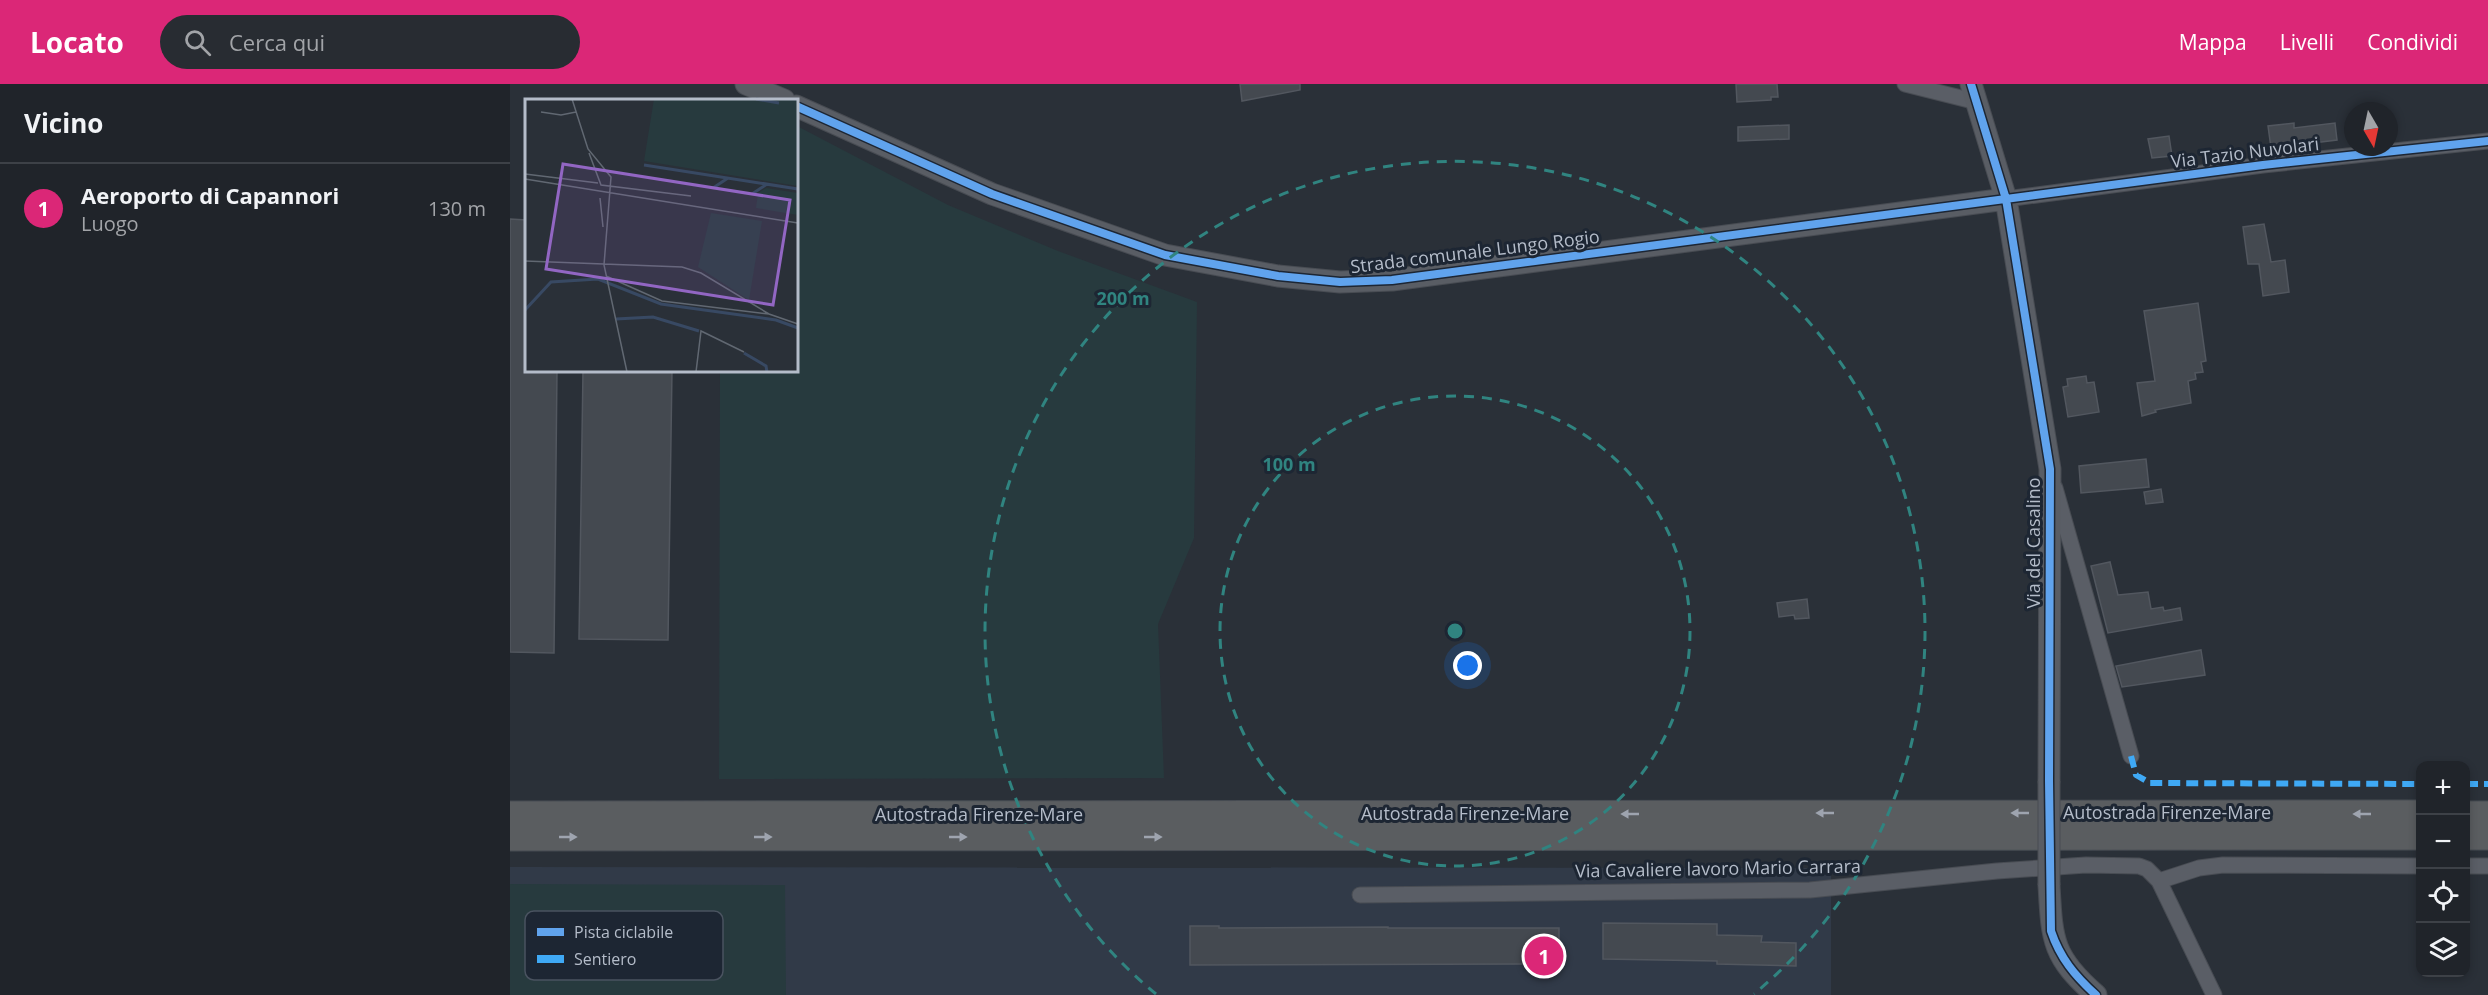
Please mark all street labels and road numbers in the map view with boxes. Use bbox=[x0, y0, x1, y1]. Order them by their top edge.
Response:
street label: Via Tazio Nuvolari bbox=[2169, 131, 2320, 173]
street label: Strada comunale Lungo Rogio bbox=[1349, 224, 1601, 278]
street label: Via del Casalino bbox=[2021, 477, 2045, 609]
street label: Autostrada Firenze-Mare bbox=[2063, 800, 2271, 824]
street label: Autostrada Firenze-Mare bbox=[1361, 801, 1569, 825]
street label: Autostrada Firenze-Mare bbox=[875, 802, 1083, 826]
street label: Via Cavaliere lavoro Mario Carrara bbox=[1575, 854, 1861, 882]

